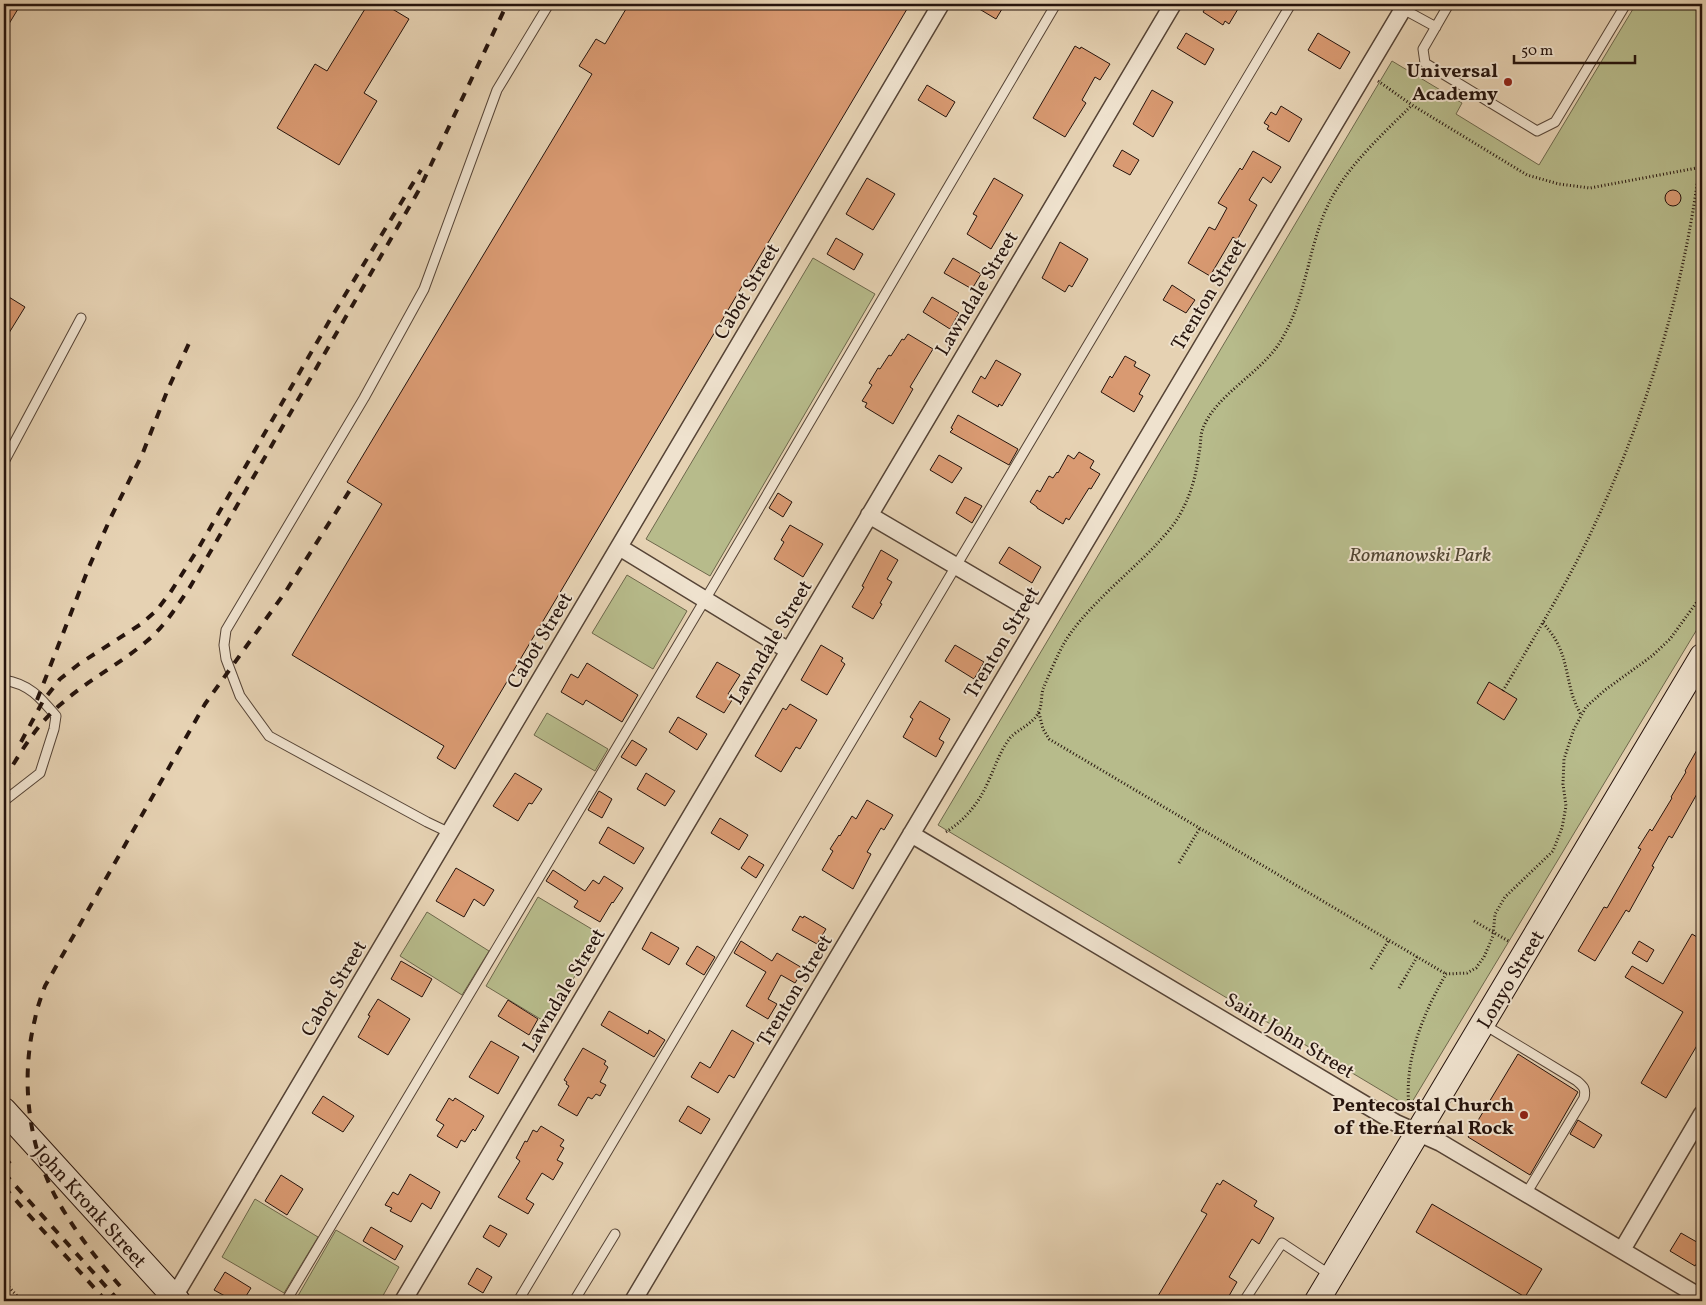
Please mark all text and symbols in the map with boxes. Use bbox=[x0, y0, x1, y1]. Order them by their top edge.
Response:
scale bar bbox=[1514, 32, 1635, 64]
text: 50 m bbox=[1521, 41, 1553, 62]
place label: Universal Academy bbox=[1407, 58, 1498, 109]
marker: Universal Academy bbox=[1502, 76, 1514, 88]
street label: Lawndale Street bbox=[929, 226, 1026, 362]
street label: Trenton Street bbox=[1165, 234, 1254, 356]
street label: Cabot Street bbox=[708, 239, 788, 346]
park label: Romanowski Park bbox=[1349, 542, 1491, 570]
street label: Lawndale Street bbox=[723, 575, 820, 711]
street label: Trenton Street bbox=[958, 582, 1047, 704]
street label: Cabot Street bbox=[501, 588, 581, 695]
street label: Lawndale Street bbox=[516, 923, 613, 1059]
street label: Lonyo Street bbox=[1471, 925, 1552, 1035]
street label: Trenton Street bbox=[751, 930, 840, 1052]
street label: Cabot Street bbox=[295, 936, 375, 1043]
street label: Saint John Street bbox=[1219, 987, 1359, 1087]
place label: Pentecostal Church of the Eternal Rock bbox=[1332, 1092, 1514, 1143]
marker: Pentecostal Church of the Eternal Rock bbox=[1518, 1109, 1530, 1121]
street label: John Kronk Street bbox=[27, 1140, 152, 1275]

